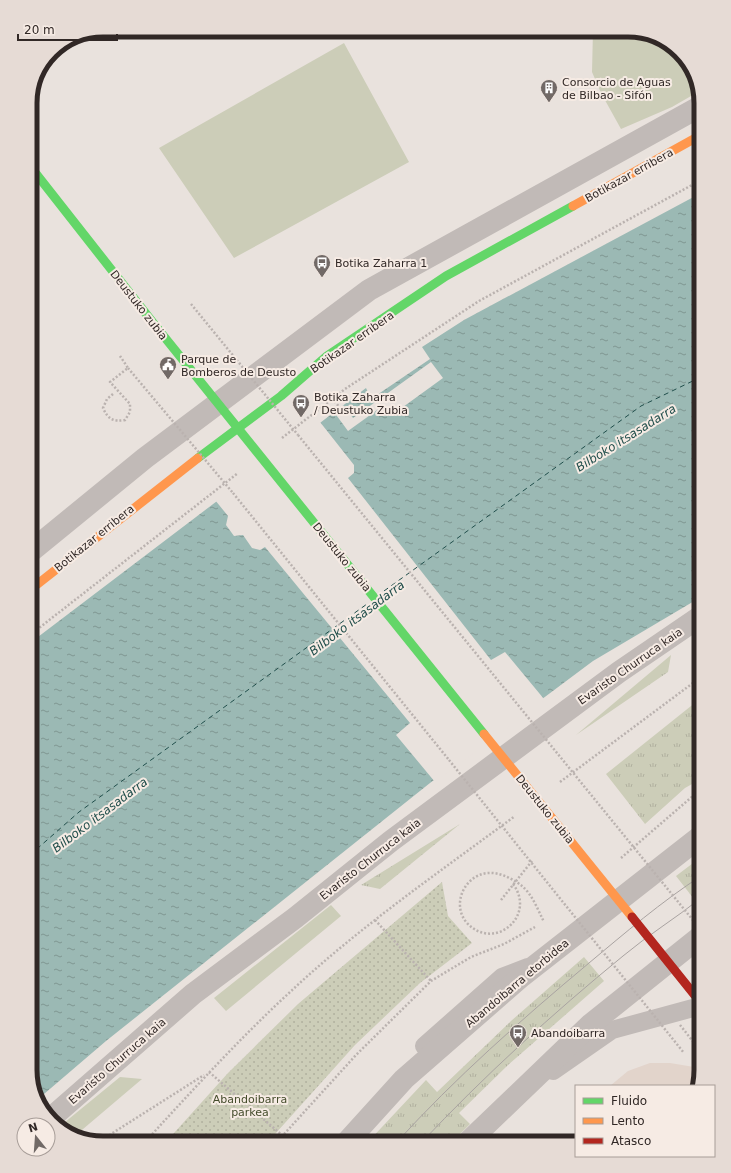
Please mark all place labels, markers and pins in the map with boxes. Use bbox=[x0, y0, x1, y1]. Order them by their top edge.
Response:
place label: Consorcio de Aguas de Bilbao - Sifón bbox=[562, 76, 671, 102]
building icon: Consorcio de Aguas de Bilbao - Sifón bbox=[539, 78, 559, 103]
bus stop icon: Botika Zaharra 1 bbox=[312, 253, 332, 278]
place label: Botika Zaharra 1 bbox=[335, 257, 427, 270]
place label: Parque de Bomberos de Deusto bbox=[181, 353, 296, 379]
public building icon: Parque de Bomberos de Deusto bbox=[158, 355, 178, 380]
place label: Botika Zaharra / Deustuko Zubia bbox=[314, 391, 408, 417]
bus stop icon: Botika Zaharra / Deustuko Zubia bbox=[291, 393, 311, 418]
bus stop icon: Abandoibarra bbox=[508, 1023, 528, 1048]
place label: Abandoibarra bbox=[531, 1027, 605, 1040]

